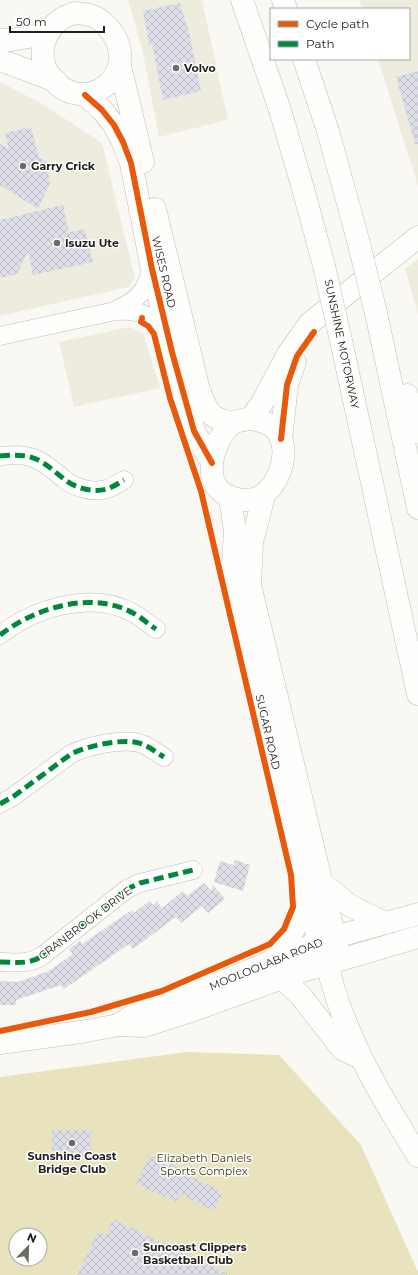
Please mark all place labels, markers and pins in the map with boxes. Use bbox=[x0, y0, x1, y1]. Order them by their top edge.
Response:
place label: Volvo bbox=[183, 61, 216, 75]
marker: Volvo bbox=[171, 63, 181, 73]
place label: Garry Crick bbox=[31, 159, 96, 173]
marker: Garry Crick bbox=[18, 161, 28, 171]
place label: Isuzu Ute bbox=[65, 236, 119, 250]
marker: Isuzu Ute bbox=[52, 238, 62, 248]
marker: Sunshine Coast Bridge Club bbox=[67, 1138, 77, 1148]
place label: Sunshine Coast Bridge Club bbox=[28, 1149, 117, 1176]
place label: Suncoast Clippers Basketball Club bbox=[143, 1240, 247, 1267]
marker: Suncoast Clippers Basketball Club bbox=[130, 1248, 140, 1258]

